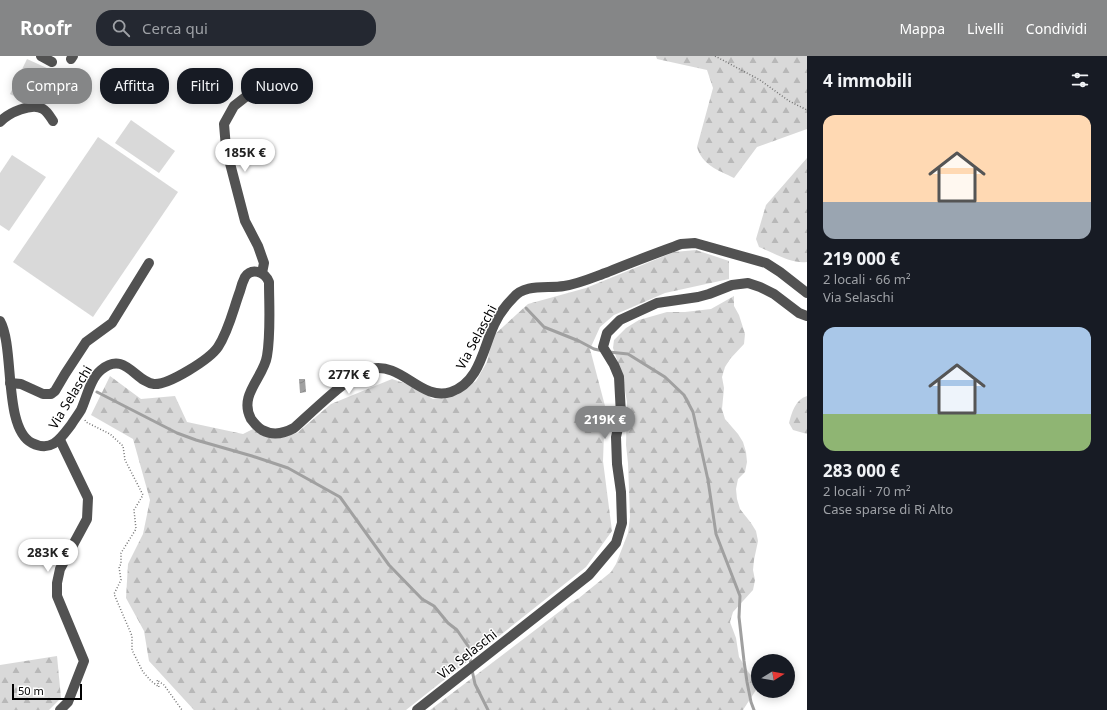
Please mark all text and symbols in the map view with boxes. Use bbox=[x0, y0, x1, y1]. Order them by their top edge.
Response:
search box bbox=[96, 10, 376, 46]
text: Roofr bbox=[20, 15, 72, 41]
icon: search bbox=[110, 17, 132, 39]
text: Cerca qui bbox=[142, 18, 208, 38]
text: Mappa bbox=[899, 19, 945, 38]
text: Livelli bbox=[967, 19, 1004, 38]
text: Condividi bbox=[1026, 19, 1087, 38]
chip: Compra bbox=[12, 68, 92, 104]
chip: Affitta bbox=[100, 68, 169, 104]
chip: Filtri bbox=[177, 68, 233, 104]
chip: Nuovo bbox=[241, 68, 313, 104]
text: 4 immobili bbox=[823, 69, 912, 92]
icon: filters bbox=[1069, 69, 1091, 91]
pin: 185K € bbox=[212, 139, 278, 173]
icon: home bbox=[921, 141, 993, 213]
text: 185K € bbox=[224, 143, 266, 161]
text: 219 000 € bbox=[823, 247, 900, 270]
text: 2 locali · 66 m² bbox=[823, 270, 910, 288]
text: Via Selaschi bbox=[823, 288, 894, 306]
street label: Via Selaschi bbox=[451, 302, 501, 372]
icon: home bbox=[921, 353, 993, 425]
pin: 277K € bbox=[316, 361, 382, 395]
street label: Via Selaschi bbox=[44, 362, 96, 432]
text: 277K € bbox=[328, 365, 370, 383]
pin: 219K € bbox=[572, 406, 638, 440]
text: 219K € bbox=[584, 410, 626, 428]
text: 283 000 € bbox=[823, 459, 900, 482]
text: 2 locali · 70 m² bbox=[823, 482, 910, 500]
text: Case sparse di Ri Alto bbox=[823, 500, 953, 518]
pin: 283K € bbox=[15, 539, 81, 573]
text: 283K € bbox=[27, 543, 69, 561]
street label: Via Selaschi bbox=[434, 625, 500, 683]
north arrow bbox=[751, 654, 795, 698]
map controls bbox=[751, 654, 795, 698]
scale bar bbox=[12, 682, 82, 701]
text: 50 m bbox=[18, 683, 44, 698]

